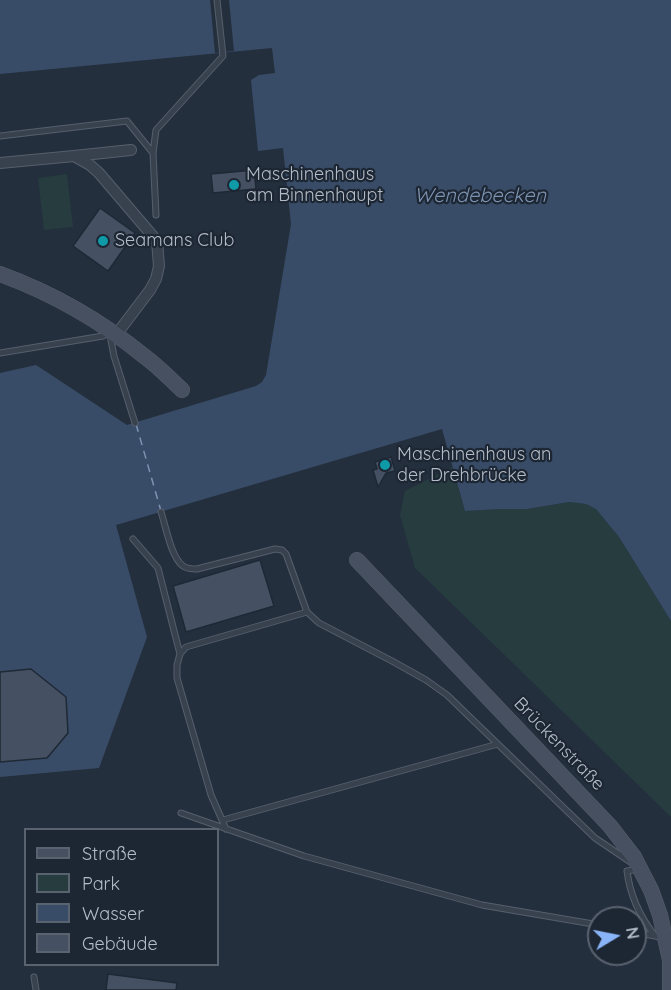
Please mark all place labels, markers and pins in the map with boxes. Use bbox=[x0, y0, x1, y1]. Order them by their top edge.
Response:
place label: Maschinenhaus am Binnenhaupt bbox=[246, 164, 383, 207]
marker: Maschinenhaus am Binnenhaupt bbox=[227, 178, 241, 192]
place label: Seamans Club bbox=[115, 230, 234, 252]
marker: Seamans Club bbox=[96, 234, 110, 248]
place label: Maschinenhaus an der Drehbrücke bbox=[397, 444, 551, 486]
marker: Maschinenhaus an der Drehbrücke bbox=[378, 458, 392, 472]

